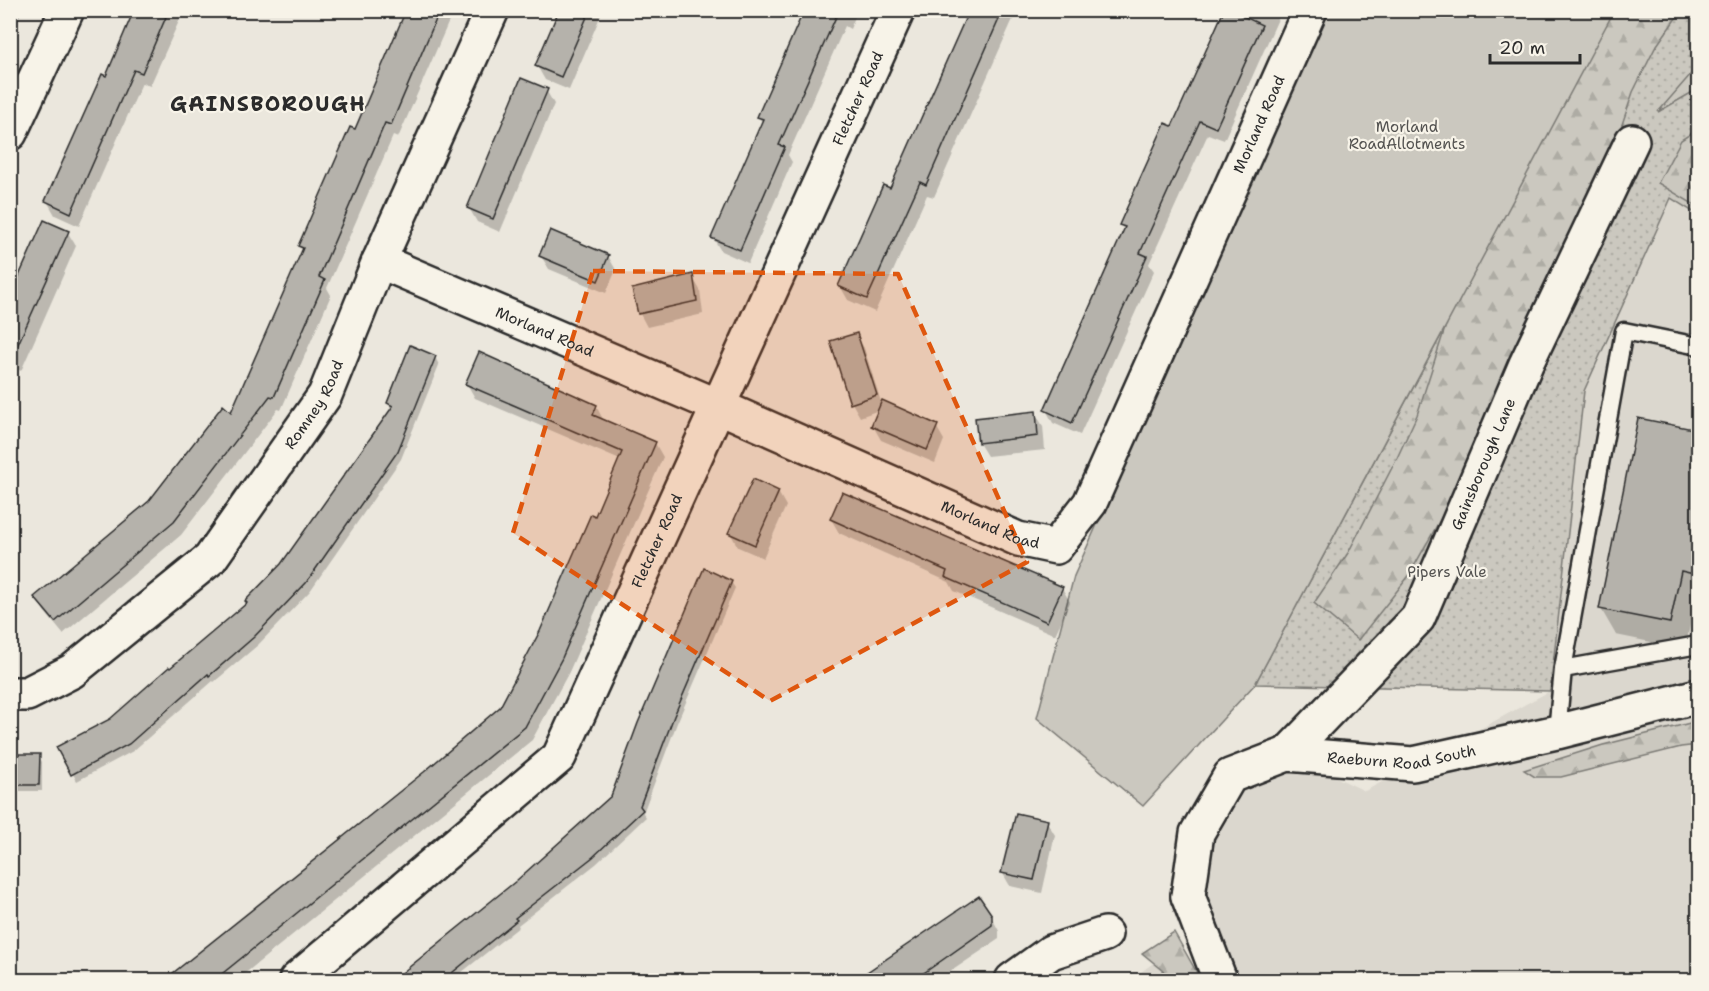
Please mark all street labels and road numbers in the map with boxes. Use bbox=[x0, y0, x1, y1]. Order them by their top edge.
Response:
street label: Fletcher Road bbox=[828, 48, 888, 149]
street label: Morland Road bbox=[1228, 72, 1290, 176]
street label: Morland Road bbox=[492, 302, 597, 362]
street label: Romney Road bbox=[280, 357, 348, 453]
street label: Gainsborough Lane bbox=[1447, 395, 1520, 533]
street label: Fletcher Road bbox=[627, 490, 687, 591]
street label: Morland Road bbox=[938, 496, 1042, 553]
street label: Raeburn Road South bbox=[1326, 740, 1478, 774]

